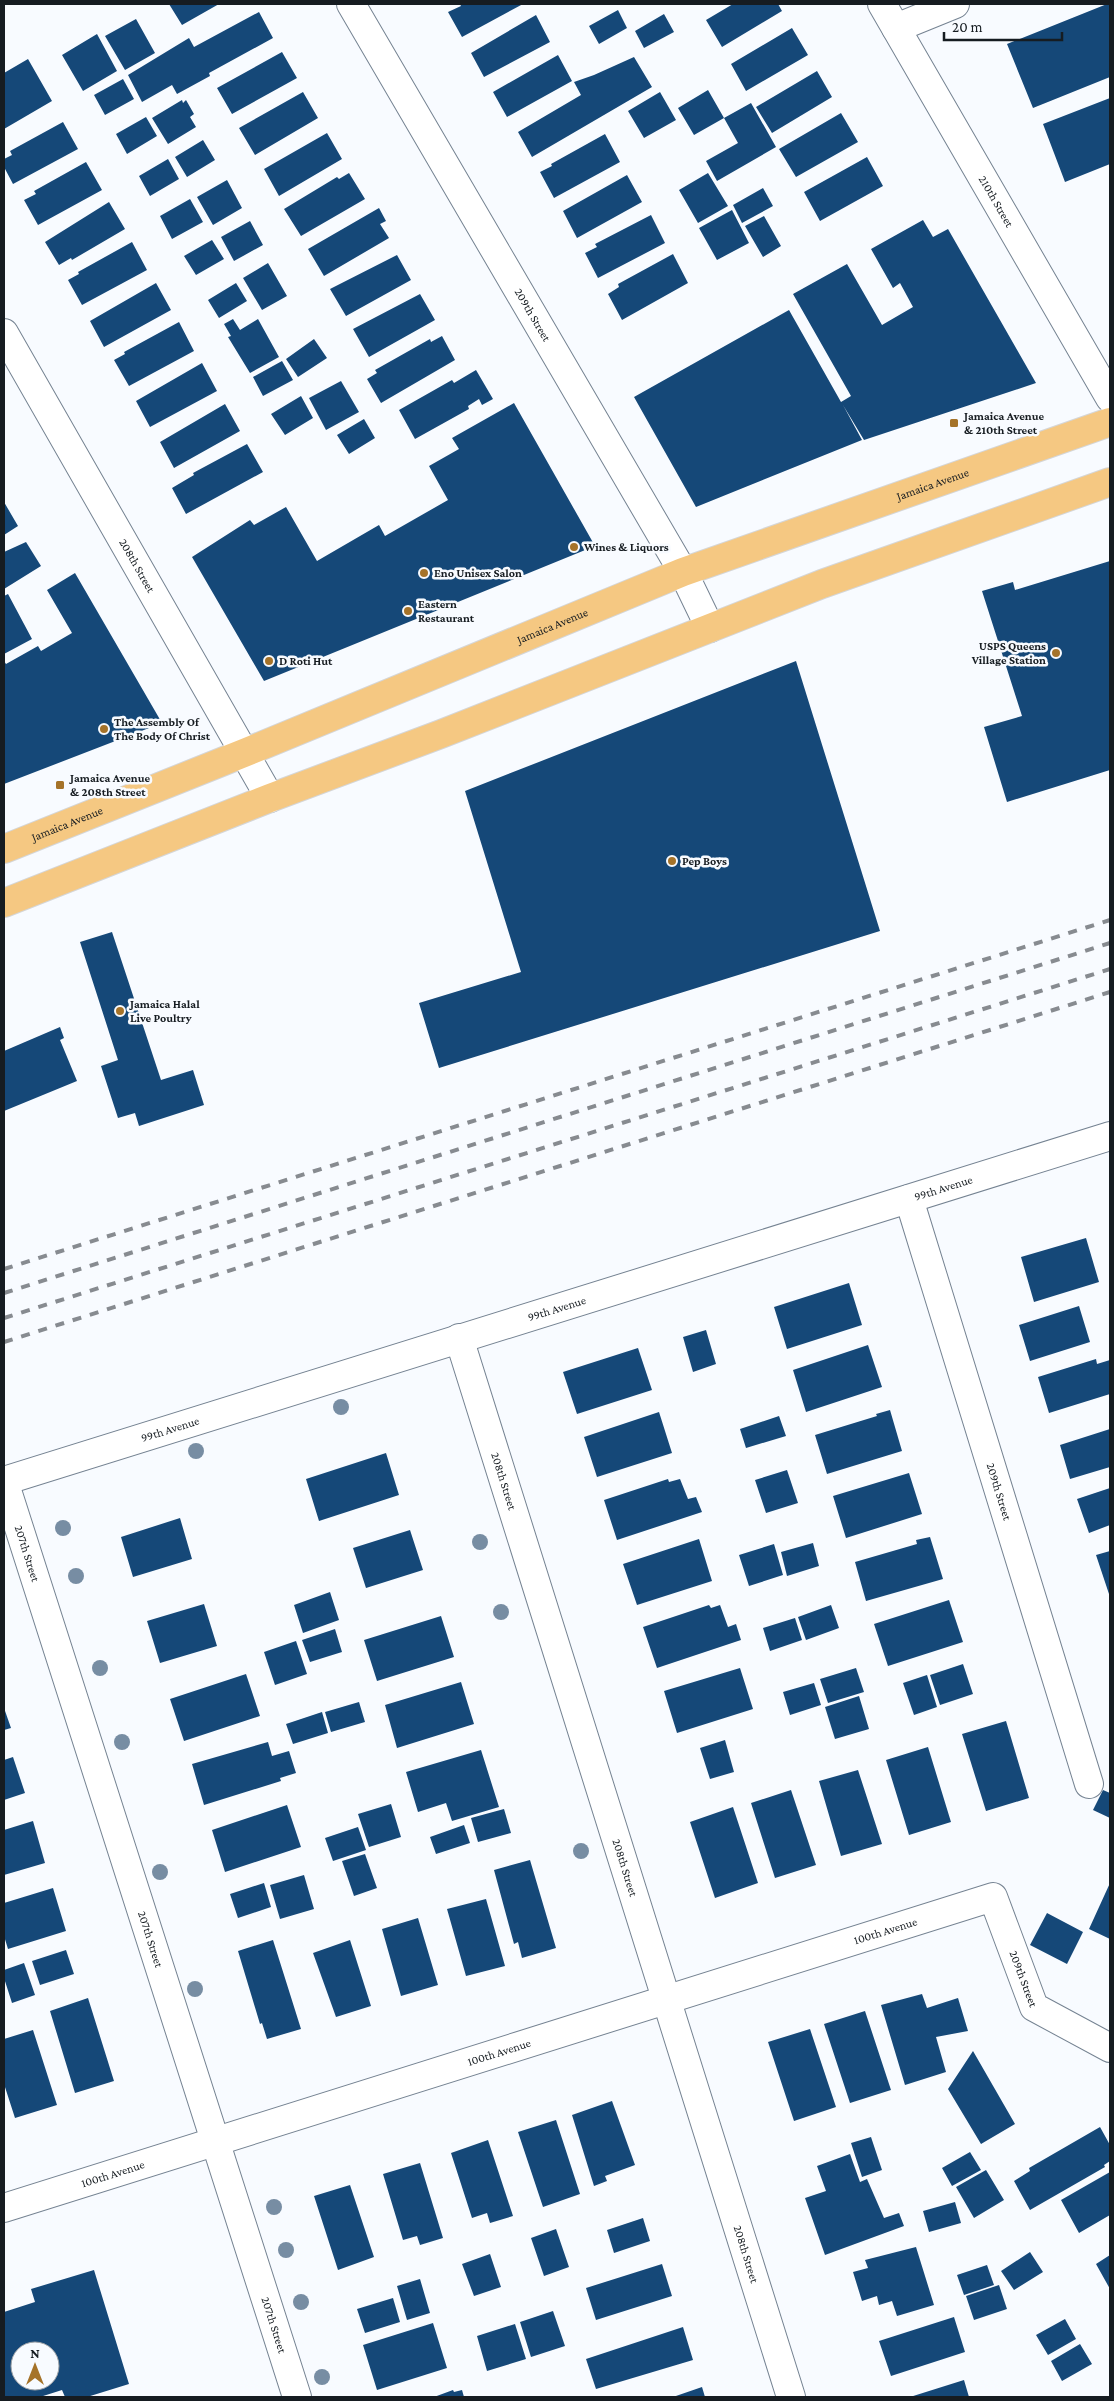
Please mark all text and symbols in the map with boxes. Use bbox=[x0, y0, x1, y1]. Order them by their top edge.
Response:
scale bar bbox=[944, 10, 1062, 42]
text: 20 m bbox=[952, 19, 983, 35]
street label: 210th Street bbox=[976, 173, 1017, 231]
street label: 209th Street bbox=[512, 286, 554, 345]
place label: Jamaica Avenue & 210th Street bbox=[962, 409, 1045, 437]
marker: Jamaica Avenue & 210th Street bbox=[948, 417, 960, 429]
street label: Jamaica Avenue bbox=[894, 465, 971, 504]
street label: 208th Street bbox=[116, 536, 158, 596]
place label: Wines & Liquors bbox=[583, 540, 669, 554]
marker: Wines & Liquors bbox=[568, 541, 580, 553]
place label: Eno Unisex Salon bbox=[434, 566, 522, 580]
marker: Eno Unisex Salon bbox=[418, 567, 430, 579]
place label: Eastern Restaurant bbox=[418, 597, 475, 625]
marker: Eastern Restaurant bbox=[402, 605, 414, 617]
street label: Jamaica Avenue bbox=[514, 605, 590, 647]
place label: USPS Queens Village Station bbox=[971, 639, 1046, 667]
marker: USPS Queens Village Station bbox=[1050, 647, 1062, 659]
place label: D Roti Hut bbox=[279, 654, 333, 668]
marker: D Roti Hut bbox=[263, 655, 275, 667]
place label: The Assembly Of The Body Of Christ bbox=[114, 715, 211, 743]
marker: The Assembly Of The Body Of Christ bbox=[98, 723, 110, 735]
place label: Jamaica Avenue & 208th Street bbox=[68, 771, 151, 799]
marker: Jamaica Avenue & 208th Street bbox=[54, 779, 66, 791]
street label: Jamaica Avenue bbox=[28, 803, 105, 845]
place label: Pep Boys bbox=[682, 854, 727, 868]
marker: Pep Boys bbox=[666, 855, 678, 867]
place label: Jamaica Halal Live Poultry bbox=[128, 997, 200, 1025]
marker: Jamaica Halal Live Poultry bbox=[114, 1005, 126, 1017]
street label: 99th Avenue bbox=[913, 1172, 974, 1204]
street label: 99th Avenue bbox=[526, 1293, 588, 1324]
street label: 99th Avenue bbox=[139, 1414, 201, 1445]
street label: 208th Street bbox=[488, 1451, 520, 1513]
street label: 209th Street bbox=[984, 1461, 1015, 1523]
street label: 207th Street bbox=[12, 1523, 43, 1584]
street label: 208th Street bbox=[609, 1837, 641, 1899]
street label: 207th Street bbox=[135, 1909, 166, 1970]
street label: 100th Avenue bbox=[852, 1914, 919, 1947]
street label: 209th Street bbox=[1007, 1948, 1041, 2010]
street label: 100th Avenue bbox=[466, 2036, 533, 2069]
street label: 100th Avenue bbox=[79, 2157, 146, 2190]
street label: 208th Street bbox=[731, 2223, 762, 2286]
street label: 207th Street bbox=[258, 2295, 290, 2356]
north arrow bbox=[10, 2341, 60, 2391]
text: N bbox=[30, 2345, 40, 2361]

